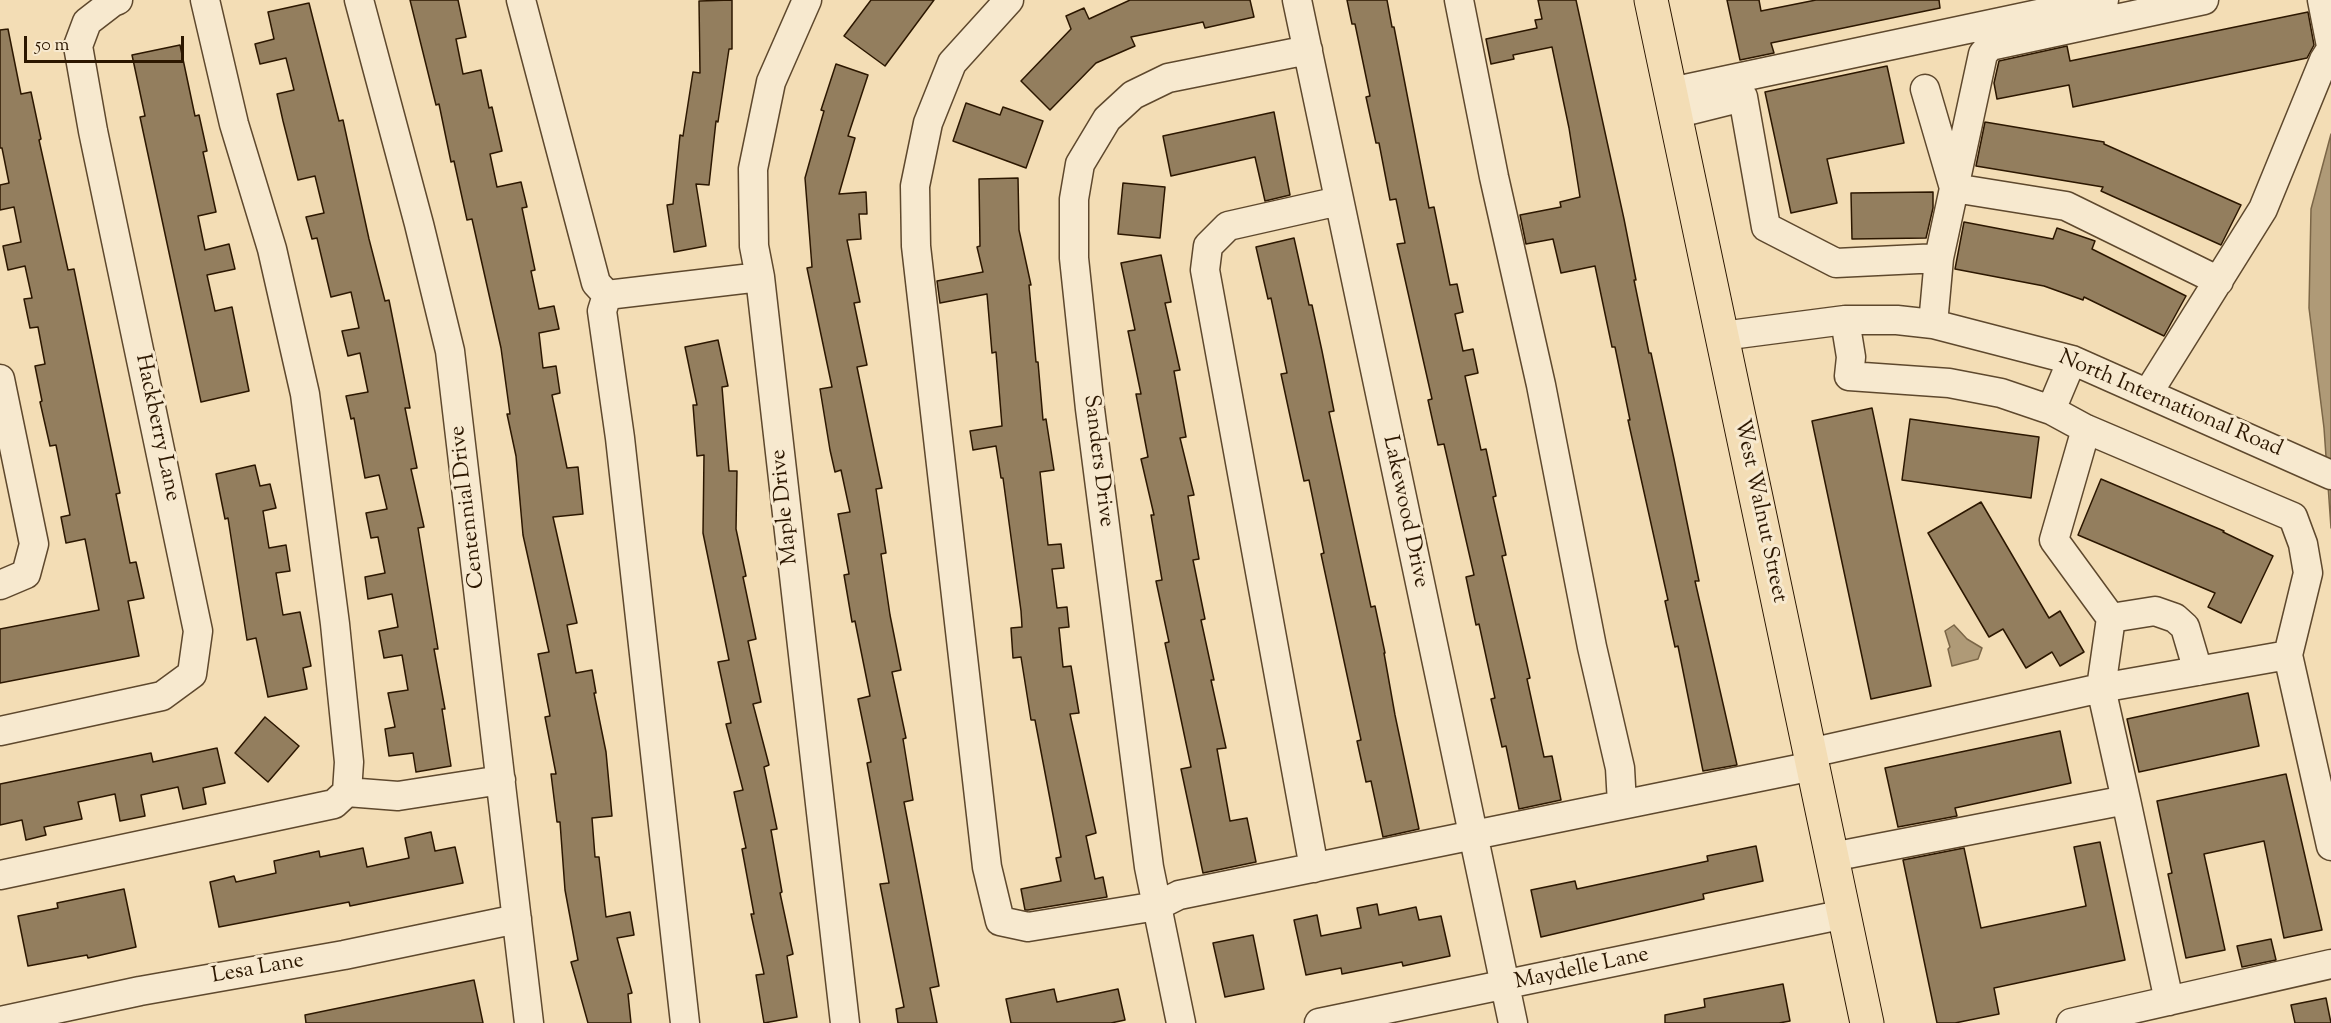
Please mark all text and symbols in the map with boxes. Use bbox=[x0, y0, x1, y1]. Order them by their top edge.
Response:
scale bar bbox=[27, 24, 188, 62]
text: 50 m bbox=[35, 33, 69, 59]
street label: North International Road bbox=[2054, 346, 2286, 464]
street label: Hackberry Lane bbox=[128, 352, 184, 504]
street label: Sanders Drive bbox=[1076, 393, 1118, 529]
street label: West Walnut Street bbox=[1727, 417, 1791, 605]
street label: Centennial Drive bbox=[446, 424, 492, 590]
street label: Lakewood Drive bbox=[1375, 434, 1433, 590]
street label: Maple Drive bbox=[767, 448, 805, 566]
street label: Maydelle Lane bbox=[1513, 943, 1651, 997]
street label: Lesa Lane bbox=[210, 949, 306, 991]

